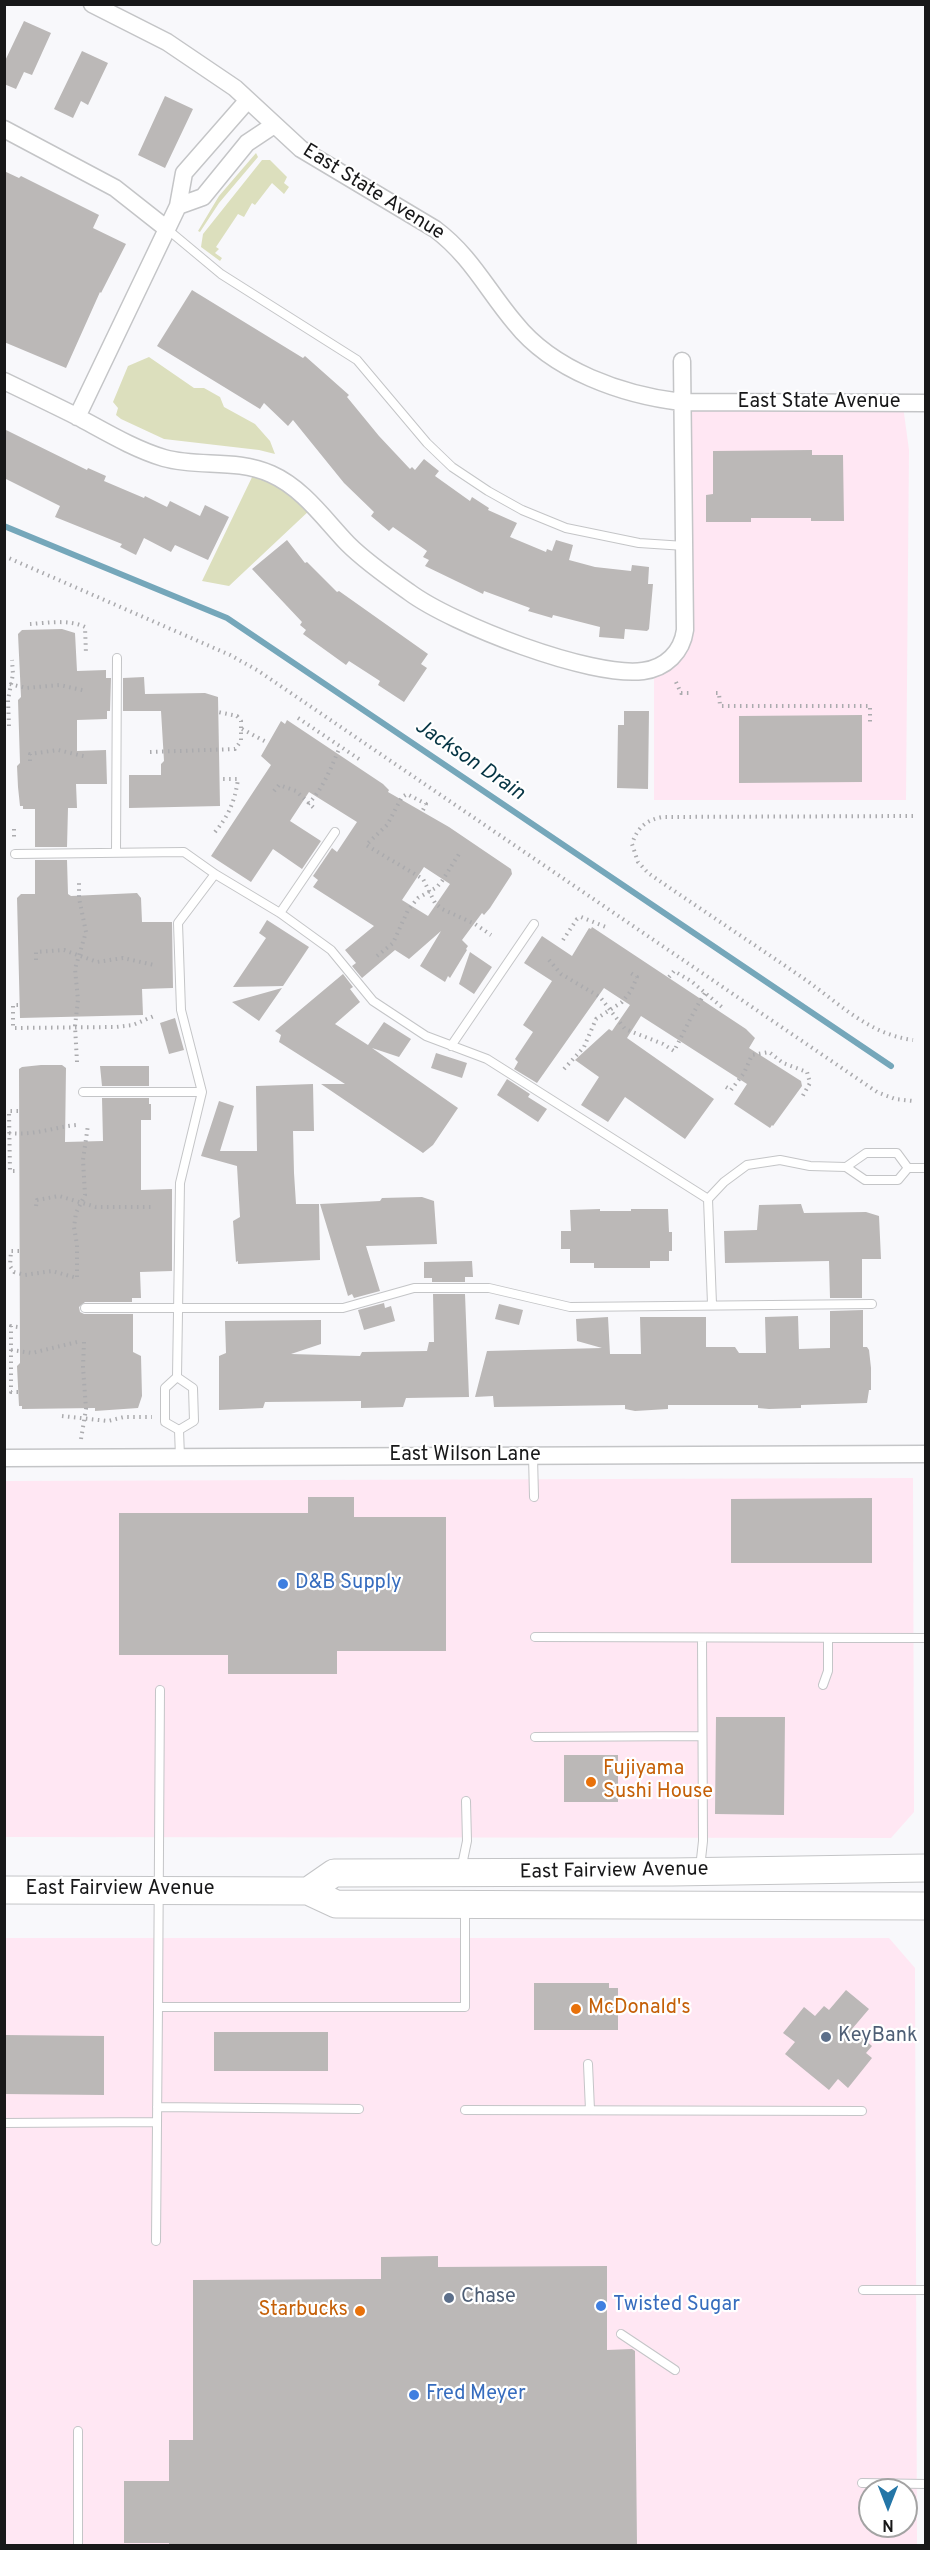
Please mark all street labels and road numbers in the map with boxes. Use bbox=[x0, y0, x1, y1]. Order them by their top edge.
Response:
street label: East State Avenue bbox=[298, 140, 448, 246]
street label: East State Avenue bbox=[738, 391, 900, 415]
street label: East Wilson Lane bbox=[389, 1444, 541, 1468]
street label: East Fairview Avenue bbox=[519, 1858, 709, 1886]
street label: East Fairview Avenue bbox=[26, 1878, 214, 1902]

